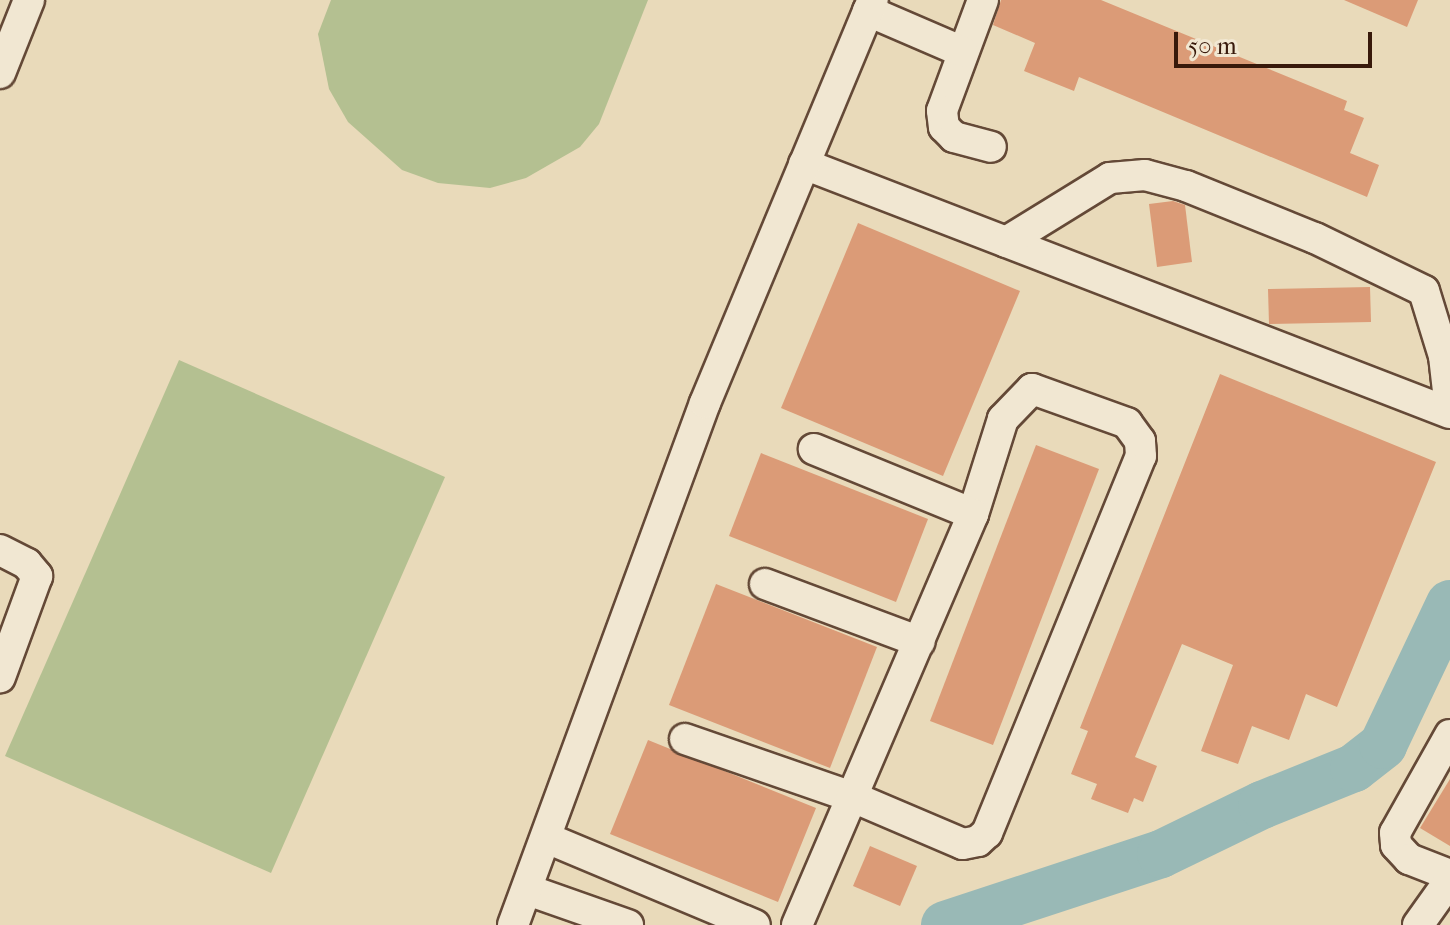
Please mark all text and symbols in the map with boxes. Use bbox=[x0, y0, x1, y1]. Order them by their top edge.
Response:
scale bar bbox=[1178, 16, 1376, 66]
text: 50 m bbox=[1188, 32, 1237, 60]

